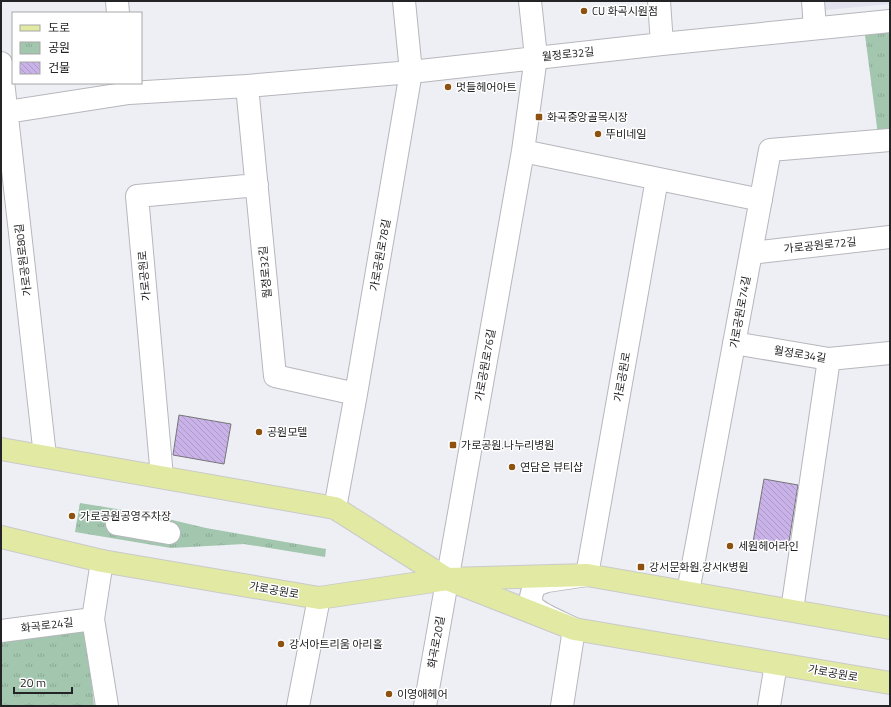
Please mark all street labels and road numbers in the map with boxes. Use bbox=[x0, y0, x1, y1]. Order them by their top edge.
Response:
street label: 월정로32길 bbox=[541, 43, 595, 65]
street label: 가로공원로78길 bbox=[366, 218, 394, 292]
street label: 가로공원로80길 bbox=[11, 223, 35, 297]
street label: 가로공원로72길 bbox=[783, 233, 857, 257]
street label: 월정로32길 bbox=[255, 245, 275, 299]
street label: 가로공원로 bbox=[134, 250, 154, 302]
street label: 가로공원로74길 bbox=[726, 275, 754, 349]
street label: 가로공원로76길 bbox=[471, 328, 499, 402]
street label: 월정로34길 bbox=[773, 342, 827, 366]
street label: 가로공원로 bbox=[610, 351, 634, 403]
street label: 가로공원로 bbox=[248, 578, 300, 602]
street label: 화곡로24길 bbox=[20, 614, 74, 636]
street label: 화곡로20길 bbox=[424, 615, 448, 669]
street label: 가로공원로 bbox=[807, 661, 859, 685]

